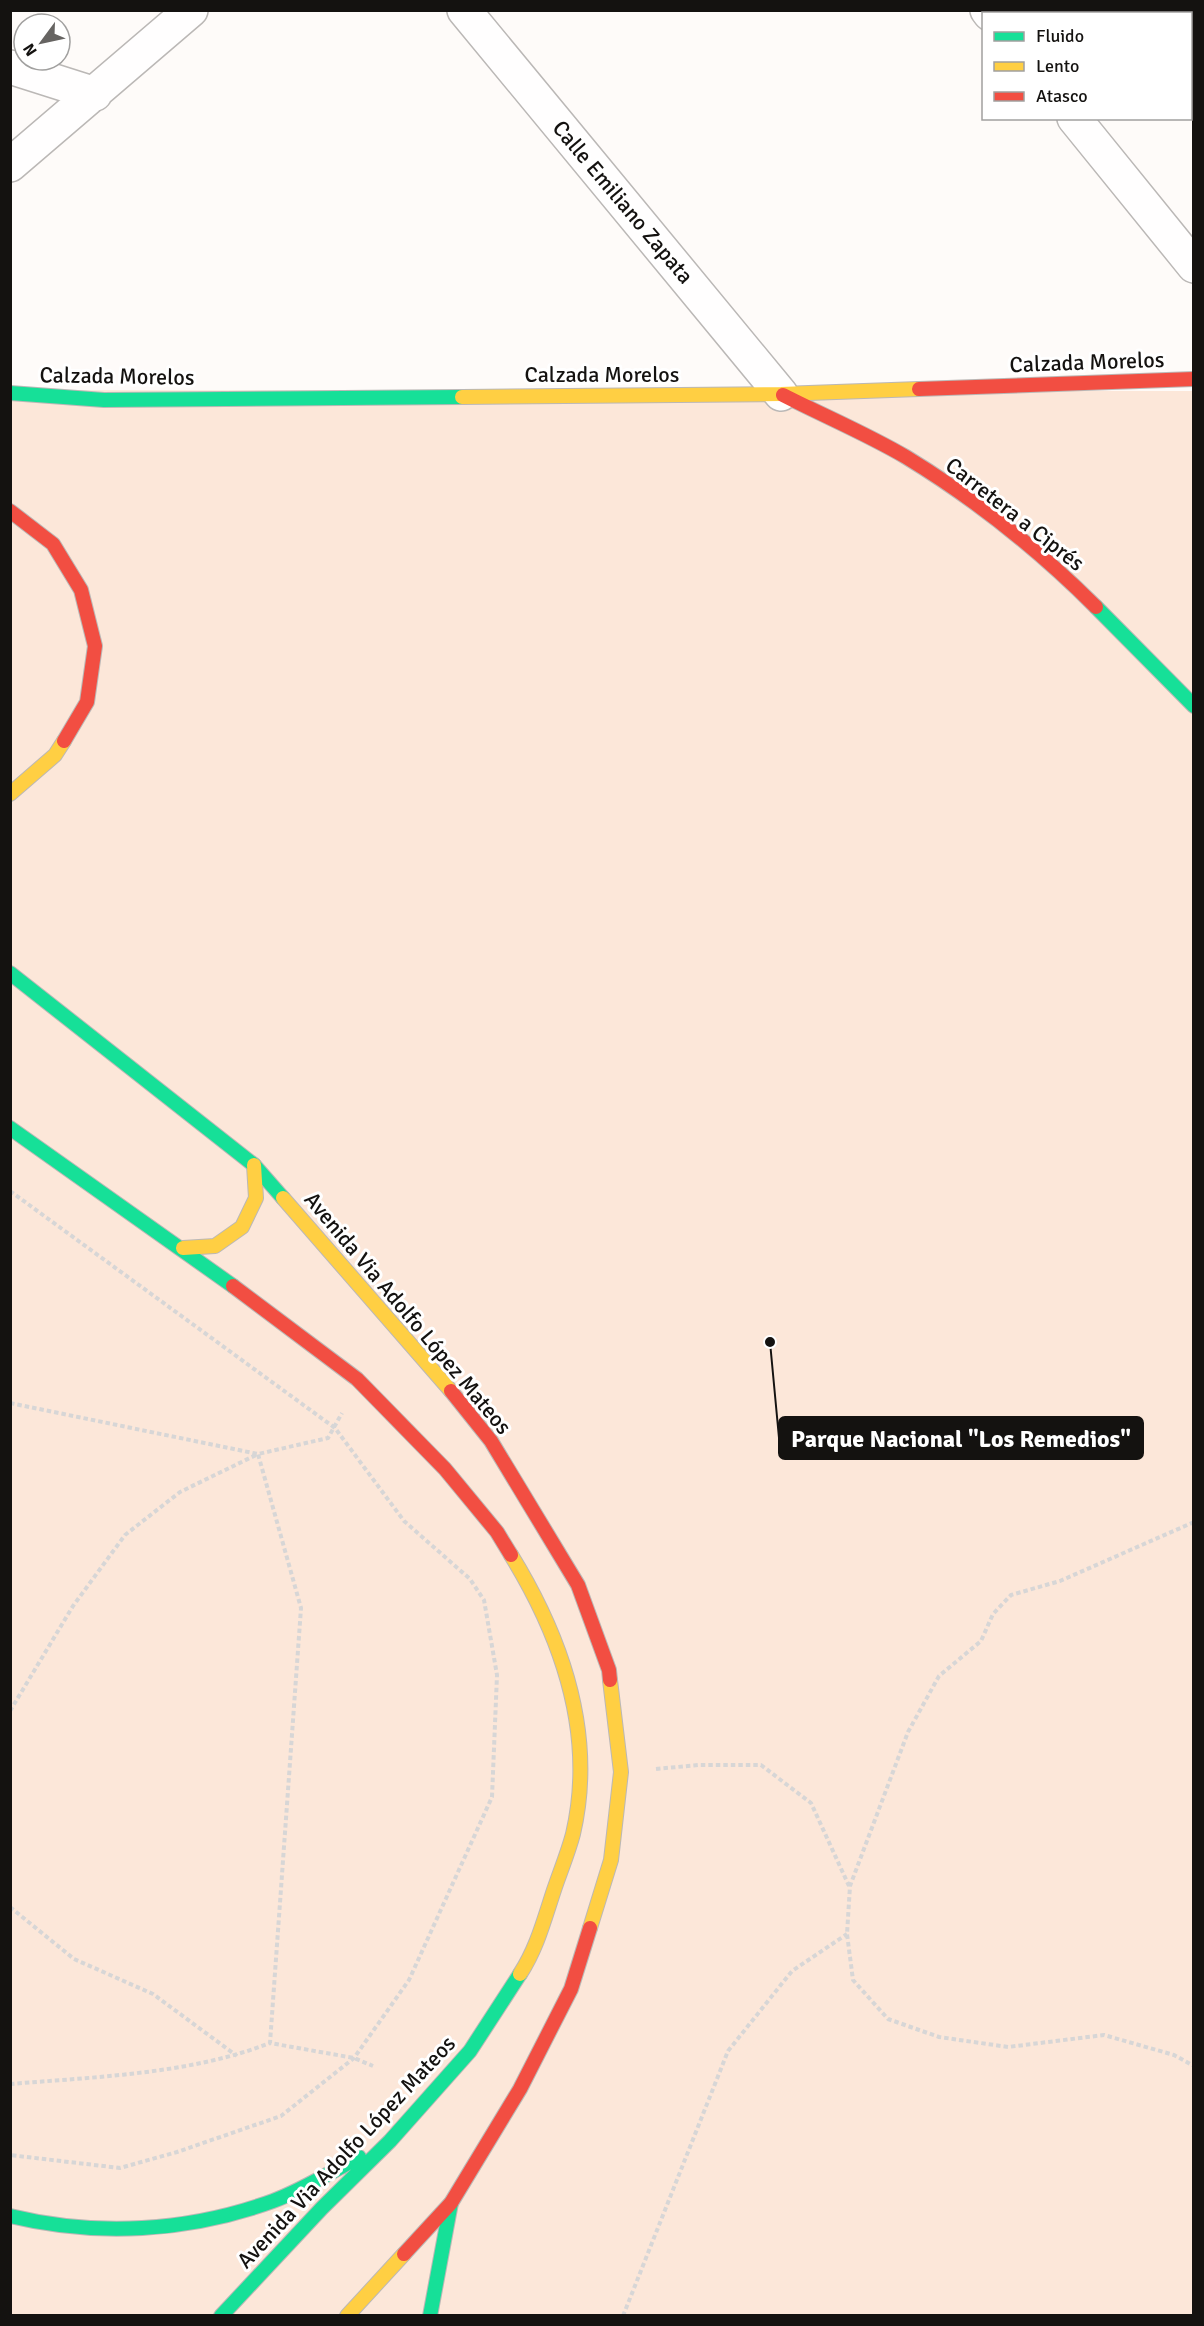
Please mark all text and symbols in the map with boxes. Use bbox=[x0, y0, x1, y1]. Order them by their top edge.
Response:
north arrow bbox=[12, 12, 72, 72]
legend bbox=[982, 12, 1192, 120]
text: Fluido bbox=[1036, 25, 1084, 47]
text: N bbox=[19, 40, 42, 60]
text: Lento bbox=[1036, 55, 1079, 77]
text: Atasco bbox=[1036, 85, 1088, 107]
street label: Calle Emiliano Zapata bbox=[547, 115, 699, 289]
street label: Calzada Morelos bbox=[1009, 346, 1165, 378]
street label: Calzada Morelos bbox=[39, 361, 195, 391]
street label: Calzada Morelos bbox=[525, 361, 679, 388]
street label: Carretera a Ciprés bbox=[940, 451, 1090, 577]
street label: Avenida Via Adolfo López Mateos bbox=[299, 1186, 517, 1440]
callout: Parque Nacional "Los Remedios" bbox=[779, 1417, 1143, 1459]
text: Parque Nacional "Los Remedios" bbox=[791, 1424, 1131, 1454]
street label: Avenida Via Adolfo López Mateos bbox=[231, 2030, 461, 2274]

